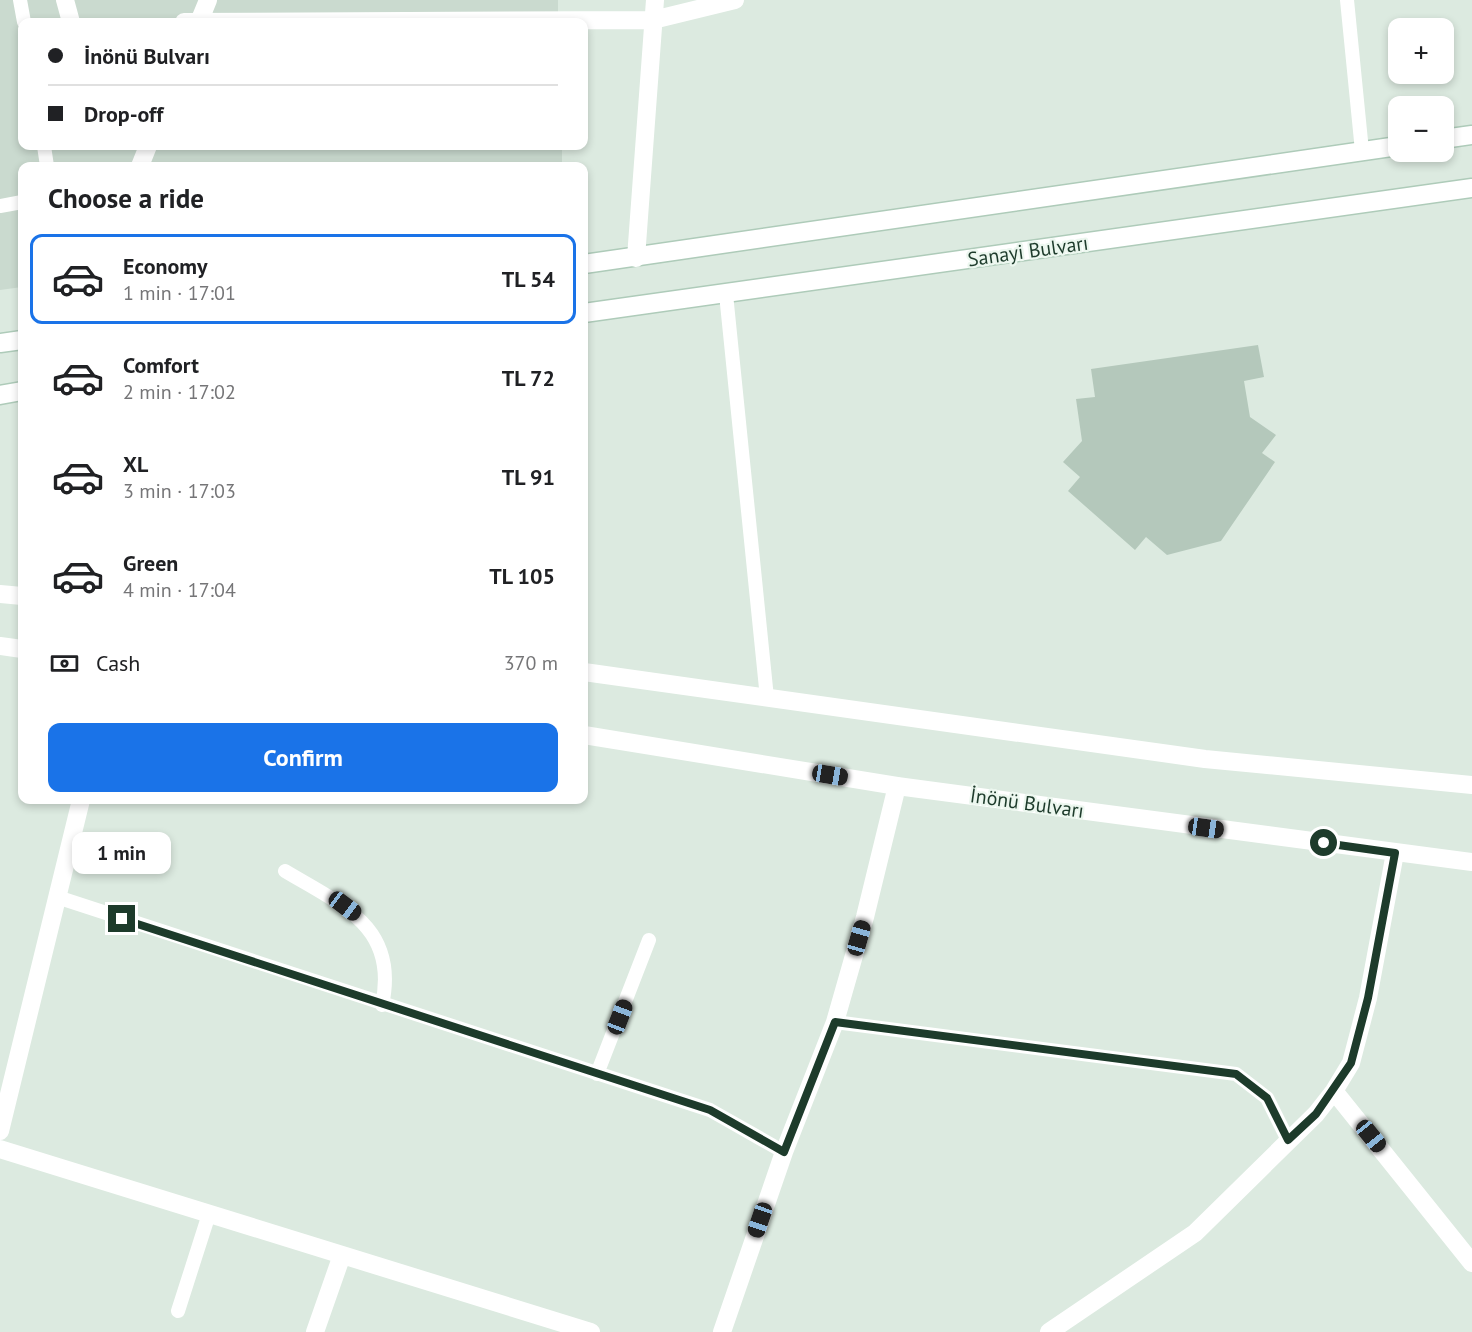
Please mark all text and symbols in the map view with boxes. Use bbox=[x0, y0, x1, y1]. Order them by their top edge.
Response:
map controls bbox=[1388, 18, 1454, 162]
button: + bbox=[1388, 18, 1454, 84]
text: İnönü Bulvarı bbox=[84, 42, 210, 70]
button: − bbox=[1388, 96, 1454, 162]
text: Drop-off bbox=[84, 100, 163, 128]
text: Choose a ride bbox=[48, 181, 204, 215]
street label: Sanayi Bulvarı bbox=[966, 230, 1090, 272]
icon: car bbox=[51, 252, 105, 306]
text: Economy bbox=[123, 252, 207, 280]
text: TL 54 bbox=[502, 265, 555, 293]
text: 1 min · 17:01 bbox=[123, 280, 236, 306]
icon: car bbox=[51, 351, 105, 405]
text: Comfort bbox=[123, 351, 199, 379]
text: TL 72 bbox=[502, 364, 555, 392]
text: 2 min · 17:02 bbox=[123, 379, 236, 405]
icon: car bbox=[51, 450, 105, 504]
text: XL bbox=[123, 450, 148, 478]
text: TL 91 bbox=[502, 463, 555, 491]
text: 3 min · 17:03 bbox=[123, 478, 236, 504]
icon: car bbox=[51, 549, 105, 603]
text: Green bbox=[123, 549, 178, 577]
text: TL 105 bbox=[489, 562, 555, 590]
text: 4 min · 17:04 bbox=[123, 577, 236, 603]
icon: cash bbox=[48, 647, 81, 680]
text: Cash bbox=[96, 649, 140, 677]
text: 370 m bbox=[504, 650, 558, 676]
button: Confirm bbox=[48, 723, 558, 792]
car bbox=[811, 763, 849, 787]
street label: İnönü Bulvarı bbox=[968, 782, 1086, 824]
car bbox=[1187, 817, 1225, 839]
route start bbox=[1310, 829, 1337, 856]
callout: 1 min bbox=[72, 832, 172, 874]
text: 1 min bbox=[97, 840, 146, 866]
car bbox=[325, 888, 365, 924]
route end bbox=[108, 905, 135, 932]
car bbox=[845, 918, 873, 958]
car bbox=[605, 997, 635, 1037]
car bbox=[1353, 1116, 1389, 1156]
car bbox=[746, 1200, 774, 1240]

